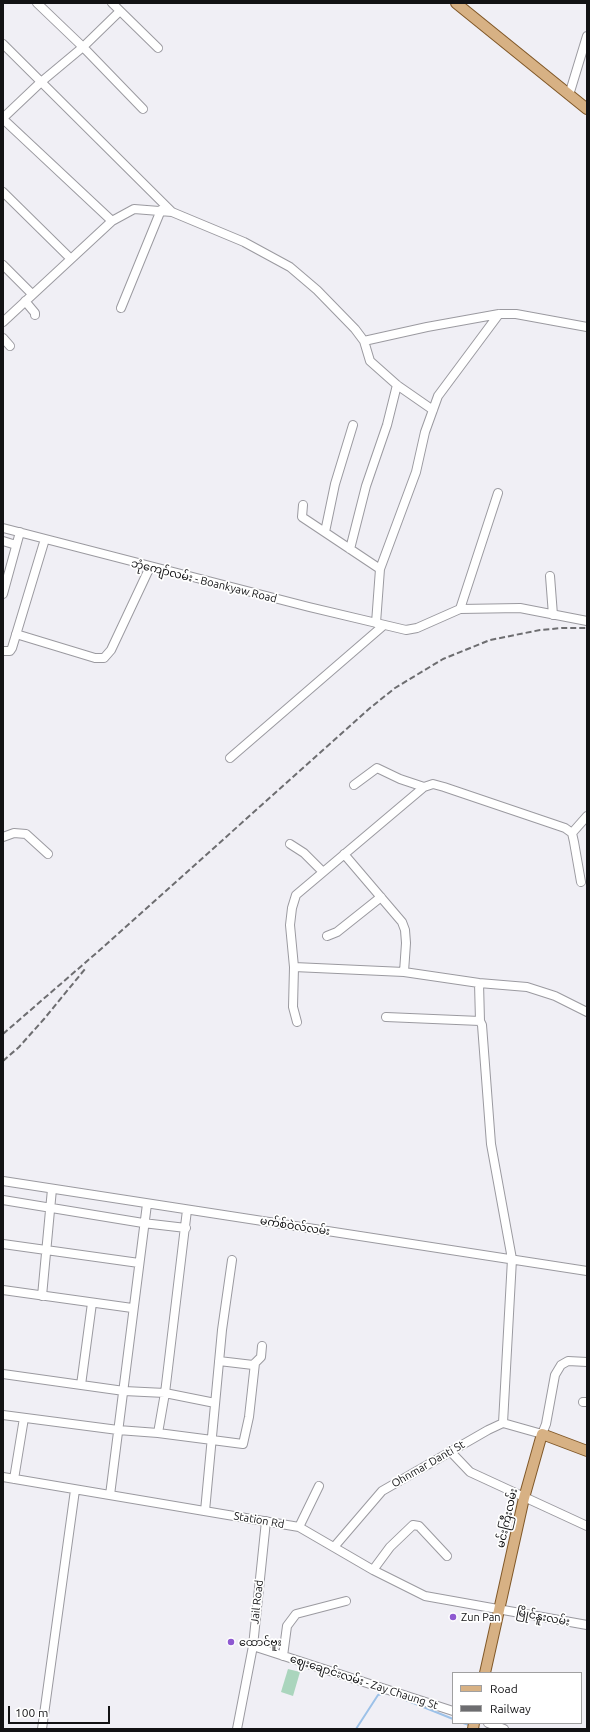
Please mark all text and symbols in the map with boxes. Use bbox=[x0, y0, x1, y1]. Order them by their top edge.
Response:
street label: ဘုံကျော်လမ်း - Boankyaw Road bbox=[130, 557, 278, 605]
street label: မက်စ်ဝဲလ်လမ်း bbox=[259, 1214, 331, 1238]
street label: Ohnmar Danti St bbox=[389, 1438, 467, 1490]
street label: မင်းကြီးလမ်း bbox=[494, 1487, 520, 1549]
street label: Station Rd bbox=[233, 1509, 285, 1531]
street label: Jail Road bbox=[248, 1579, 266, 1625]
street label: မြိုင်နူးလမ်း bbox=[515, 1605, 571, 1629]
place label: Zun Pan bbox=[461, 1610, 501, 1624]
marker: Zun Pan bbox=[448, 1612, 458, 1622]
place label: ထောင်ဗူး bbox=[239, 1635, 282, 1649]
marker: ထောင်ဗူး bbox=[226, 1637, 236, 1647]
street label: ဈေးချောင်းလမ်း - Zay Chaung St bbox=[288, 1652, 440, 1712]
legend bbox=[452, 1672, 582, 1724]
text: Road bbox=[490, 1682, 518, 1695]
scale bar bbox=[10, 1698, 112, 1724]
text: Railway bbox=[490, 1702, 531, 1715]
text: 100 m bbox=[15, 1706, 48, 1719]

